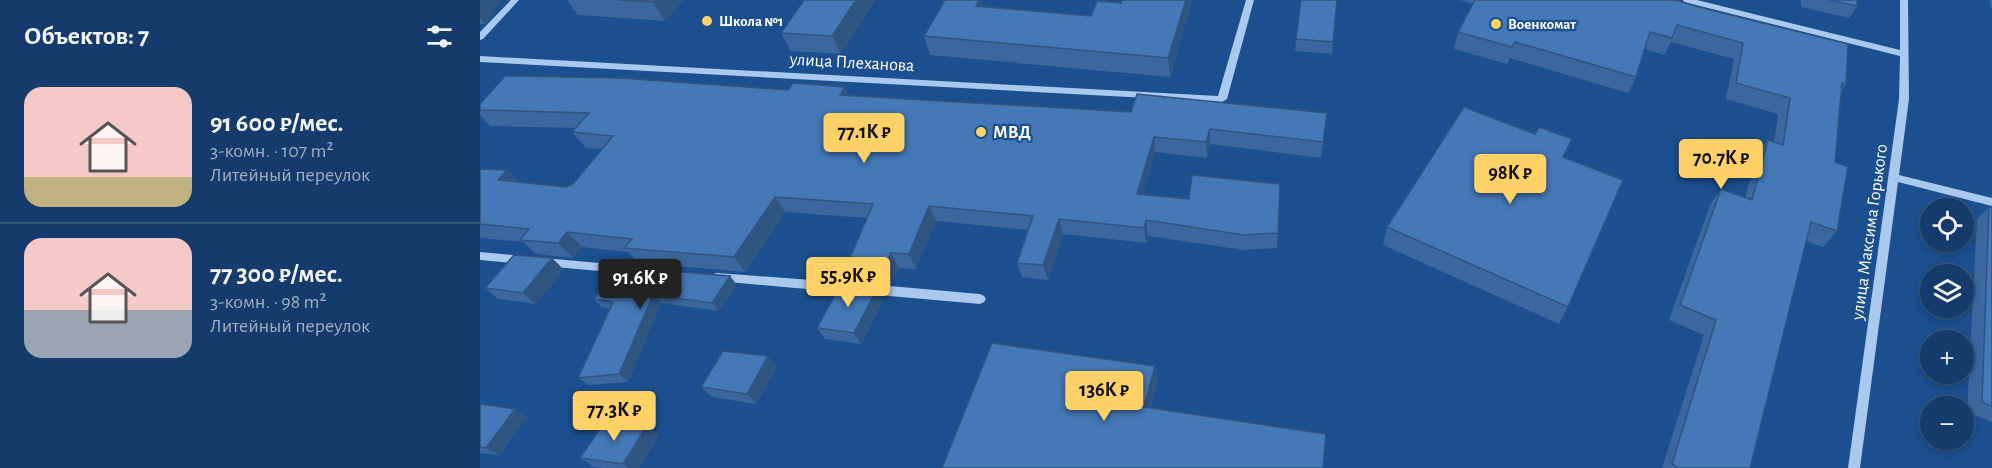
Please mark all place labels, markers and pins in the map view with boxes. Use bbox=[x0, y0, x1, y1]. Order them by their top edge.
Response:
marker: Школа №1 bbox=[700, 14, 714, 28]
place label: Школа №1 bbox=[719, 14, 783, 29]
marker: Военкомат bbox=[1489, 17, 1503, 31]
place label: Военкомат bbox=[1508, 17, 1576, 32]
pin: 77.1K ₽ bbox=[809, 113, 919, 164]
place label: МВД bbox=[993, 124, 1031, 142]
marker: МВД bbox=[974, 125, 988, 139]
pin: 70.7K ₽ bbox=[1666, 139, 1776, 190]
pin: 98K ₽ bbox=[1468, 154, 1552, 205]
pin: 55.9K ₽ bbox=[793, 257, 903, 308]
pin: 91.6K ₽ bbox=[585, 259, 695, 310]
pin: 136K ₽ bbox=[1055, 371, 1153, 422]
pin: 77.3K ₽ bbox=[559, 391, 669, 442]

